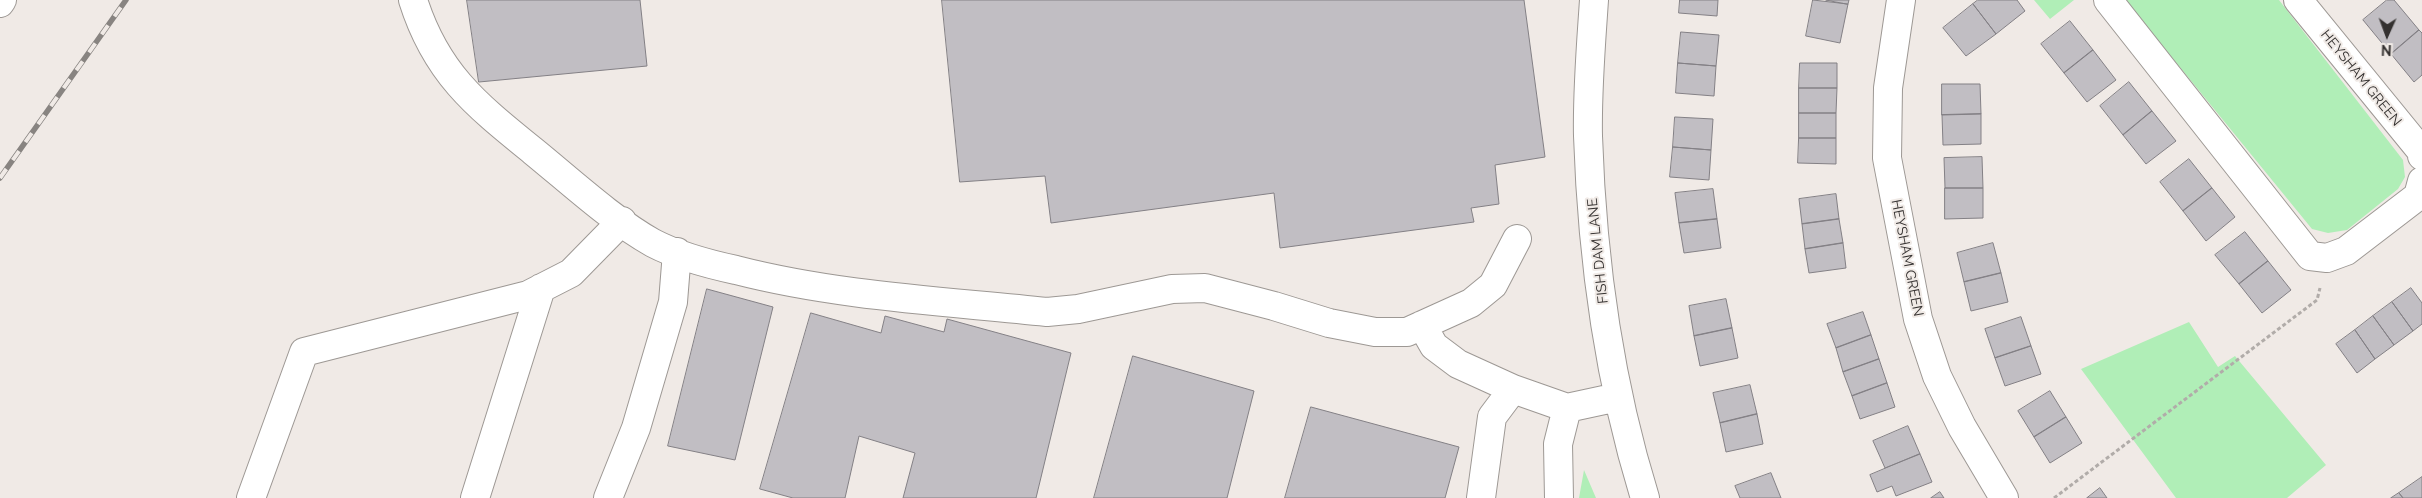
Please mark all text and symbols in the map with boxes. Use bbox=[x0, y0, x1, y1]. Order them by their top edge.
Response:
north arrow bbox=[2362, 10, 2412, 60]
street label: HEYSHAM GREEN bbox=[2317, 27, 2405, 129]
street label: FISH DAM LANE bbox=[1584, 197, 1612, 305]
street label: HEYSHAM GREEN bbox=[1887, 198, 1927, 318]

